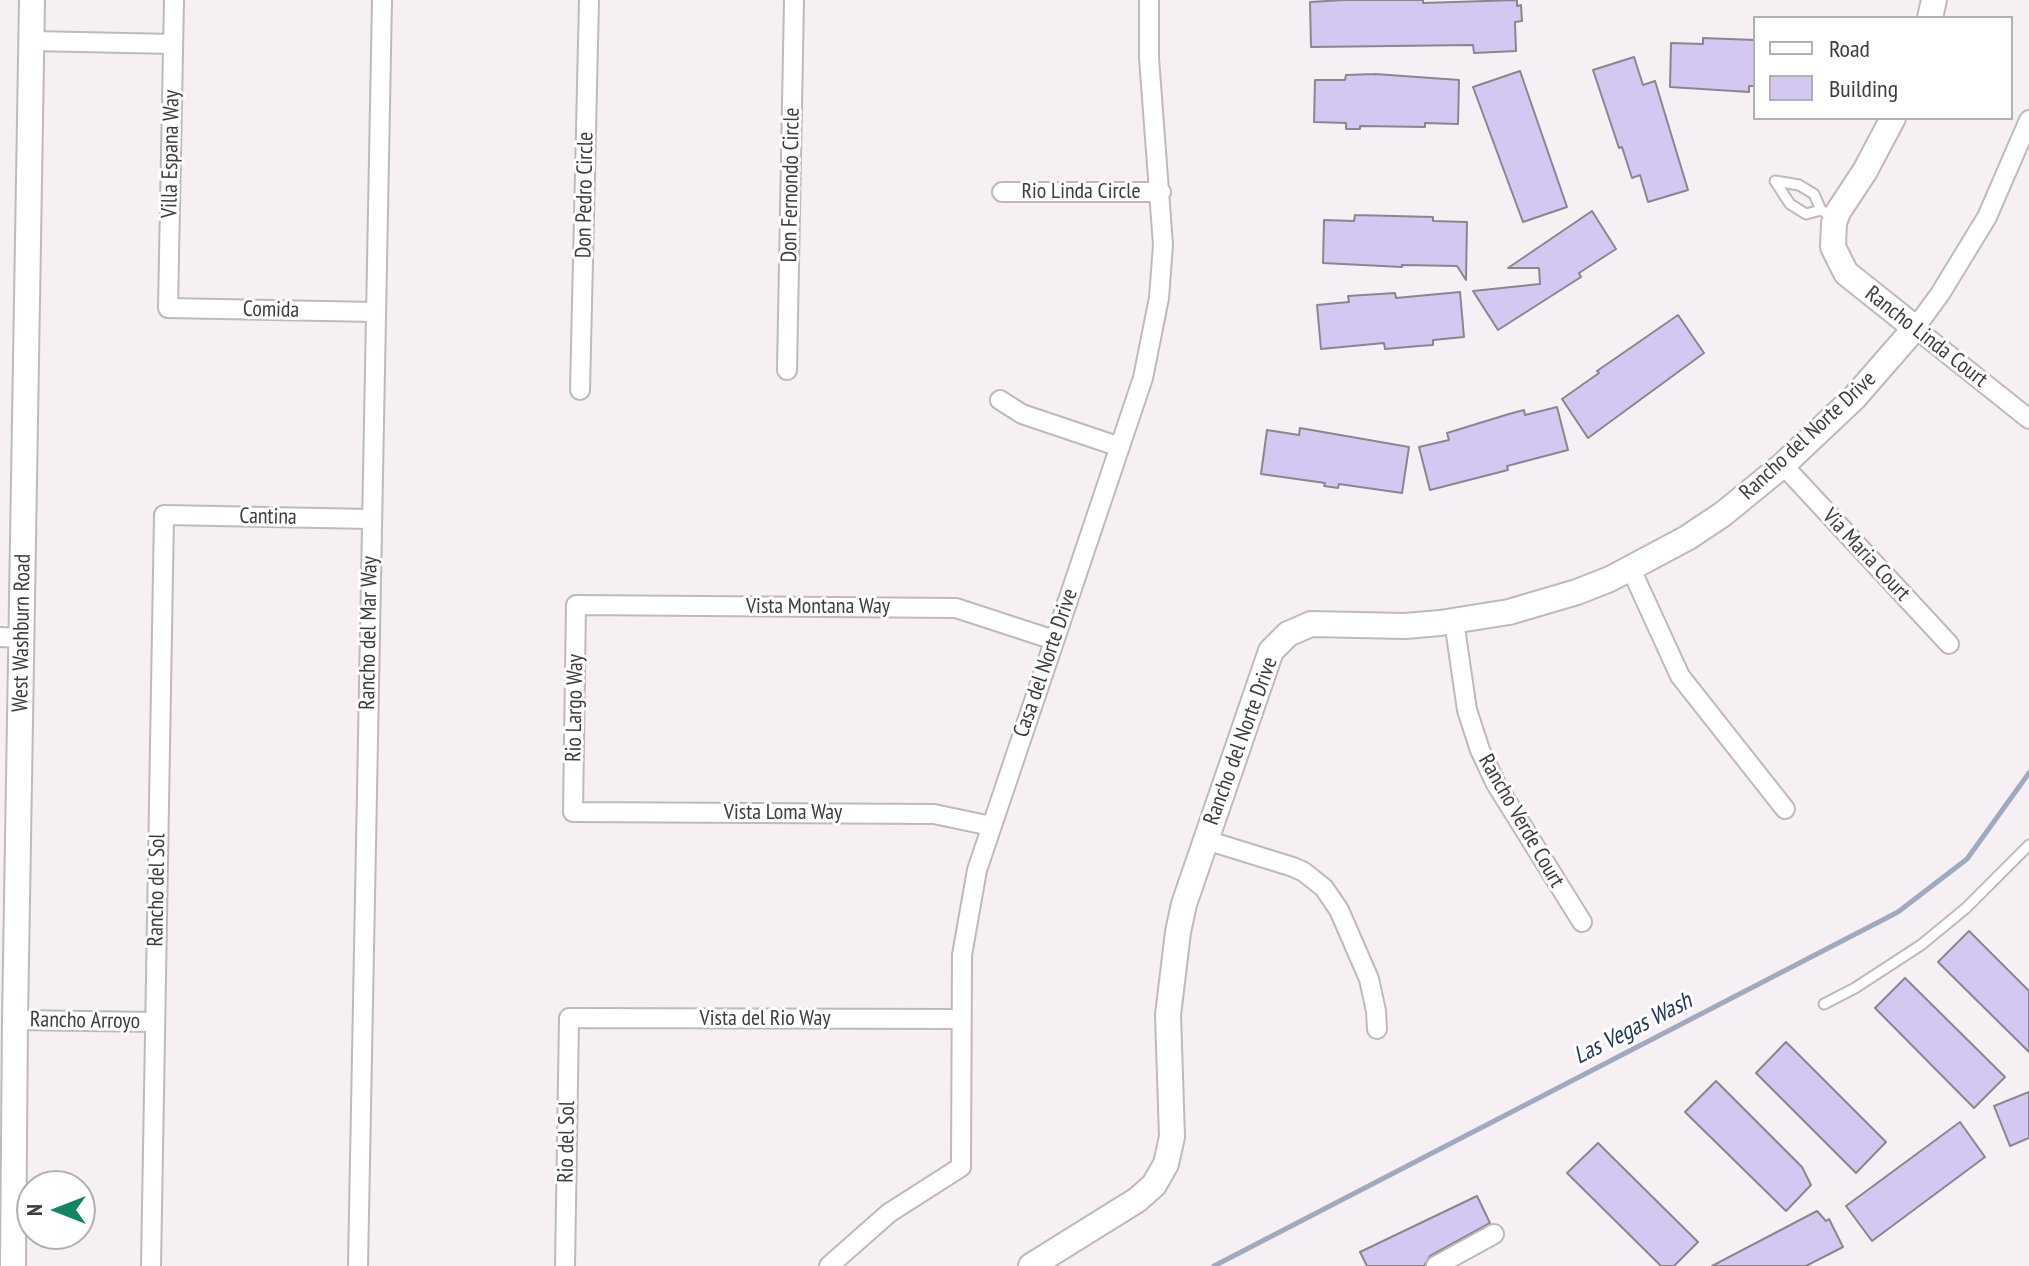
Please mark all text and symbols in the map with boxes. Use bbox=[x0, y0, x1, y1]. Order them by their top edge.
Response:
legend bbox=[1753, 16, 2013, 120]
text: Road bbox=[1829, 33, 1870, 64]
text: Building bbox=[1829, 73, 1898, 104]
street label: Villa Espana Way bbox=[157, 90, 185, 218]
street label: Don Fernondo Circle bbox=[776, 107, 806, 263]
street label: Don Pedro Circle bbox=[571, 132, 599, 258]
street label: Rio Linda Circle bbox=[1022, 179, 1140, 205]
street label: Rancho Linda Court bbox=[1859, 281, 1993, 393]
street label: Comida bbox=[243, 296, 299, 324]
street label: Rancho del Norte Drive bbox=[1734, 366, 1882, 506]
street label: Cantina bbox=[239, 503, 297, 531]
street label: Via Maria Court bbox=[1817, 503, 1915, 607]
street label: West Washburn Road bbox=[7, 554, 37, 712]
street label: Rancho del Mar Way bbox=[354, 556, 384, 710]
street label: Casa del Norte Drive bbox=[1008, 585, 1084, 741]
street label: Vista Montana Way bbox=[746, 594, 890, 620]
street label: Rio Largo Way bbox=[561, 654, 589, 762]
street label: Rancho del Norte Drive bbox=[1198, 654, 1284, 828]
street label: Rancho Verde Court bbox=[1472, 750, 1570, 892]
street label: Vista Loma Way bbox=[724, 800, 842, 826]
street label: Rancho del Sol bbox=[143, 833, 171, 947]
water label: Las Vegas Wash bbox=[1569, 987, 1697, 1071]
street label: Vista del Rio Way bbox=[700, 1006, 830, 1032]
street label: Rancho Arroyo bbox=[30, 1007, 140, 1035]
street label: Rio del Sol bbox=[553, 1101, 581, 1183]
north arrow bbox=[16, 1170, 96, 1250]
text: N bbox=[20, 1204, 48, 1216]

